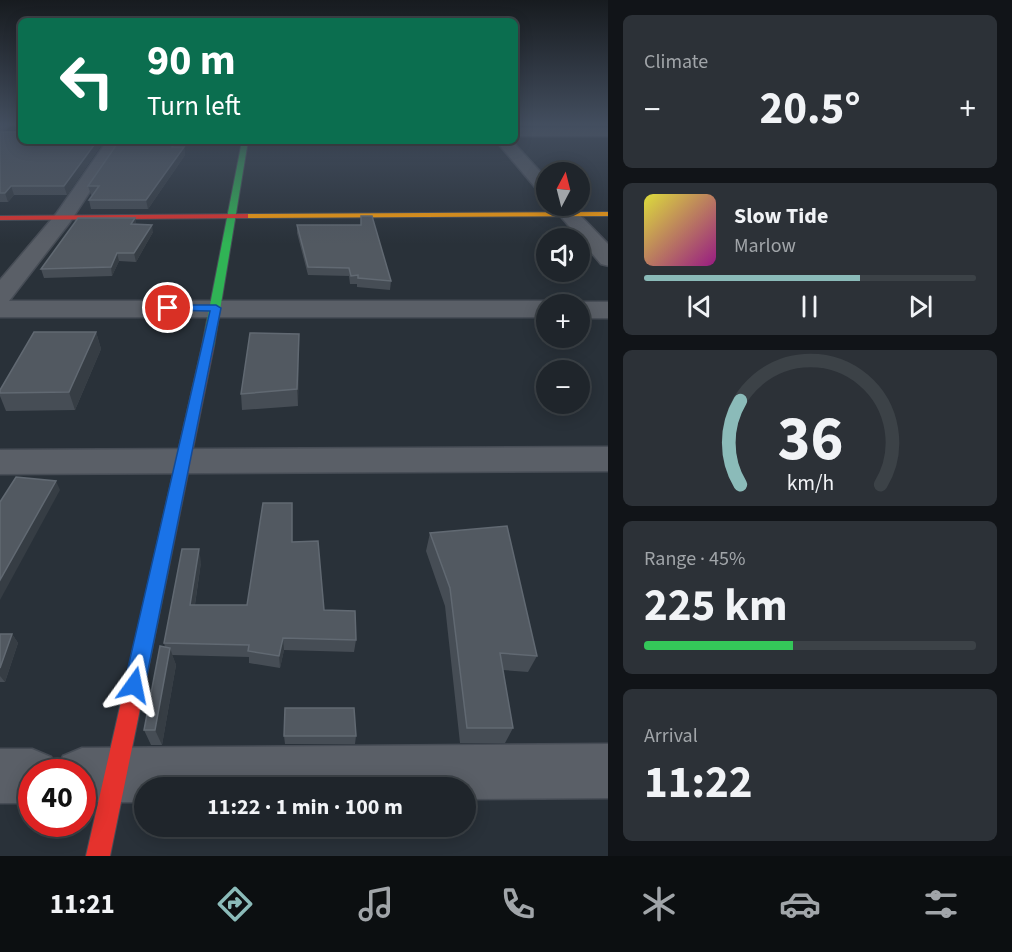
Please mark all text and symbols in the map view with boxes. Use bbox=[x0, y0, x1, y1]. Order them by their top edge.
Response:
text: 90 m bbox=[147, 31, 236, 91]
icon: left bbox=[48, 42, 126, 120]
text: Climate bbox=[644, 48, 708, 76]
text: 20.5° bbox=[759, 77, 861, 141]
text: − bbox=[644, 86, 660, 133]
text: + bbox=[960, 86, 976, 133]
text: Turn left bbox=[147, 87, 241, 126]
north arrow bbox=[536, 162, 590, 216]
map controls bbox=[536, 162, 590, 414]
text: Slow Tide bbox=[734, 200, 828, 232]
button: sound bbox=[536, 228, 590, 282]
text: Marlow bbox=[734, 232, 796, 260]
pin bbox=[142, 282, 193, 333]
icon: previous bbox=[683, 290, 716, 323]
icon: pause bbox=[793, 290, 826, 323]
icon: next bbox=[904, 290, 937, 323]
icon: arrive bbox=[151, 291, 184, 324]
button: + bbox=[536, 294, 590, 348]
button: − bbox=[536, 360, 590, 414]
text: 36 bbox=[777, 395, 843, 484]
text: km/h bbox=[786, 468, 834, 499]
text: Range · 45% bbox=[644, 545, 745, 573]
text: 225 km bbox=[644, 574, 788, 638]
position arrow bbox=[102, 653, 166, 717]
text: Arrival bbox=[644, 722, 698, 750]
text: 11:22 bbox=[644, 751, 753, 815]
speed limit sign: 40 bbox=[18, 759, 96, 837]
text: 11:22 · 1 min · 100 m bbox=[207, 791, 403, 823]
icon: directions bbox=[214, 883, 256, 925]
icon: music bbox=[355, 883, 397, 925]
icon: phone bbox=[497, 883, 539, 925]
icon: climate bbox=[638, 883, 680, 925]
icon: car bbox=[779, 883, 821, 925]
icon: filters bbox=[920, 883, 962, 925]
text: 11:21 bbox=[50, 885, 115, 924]

